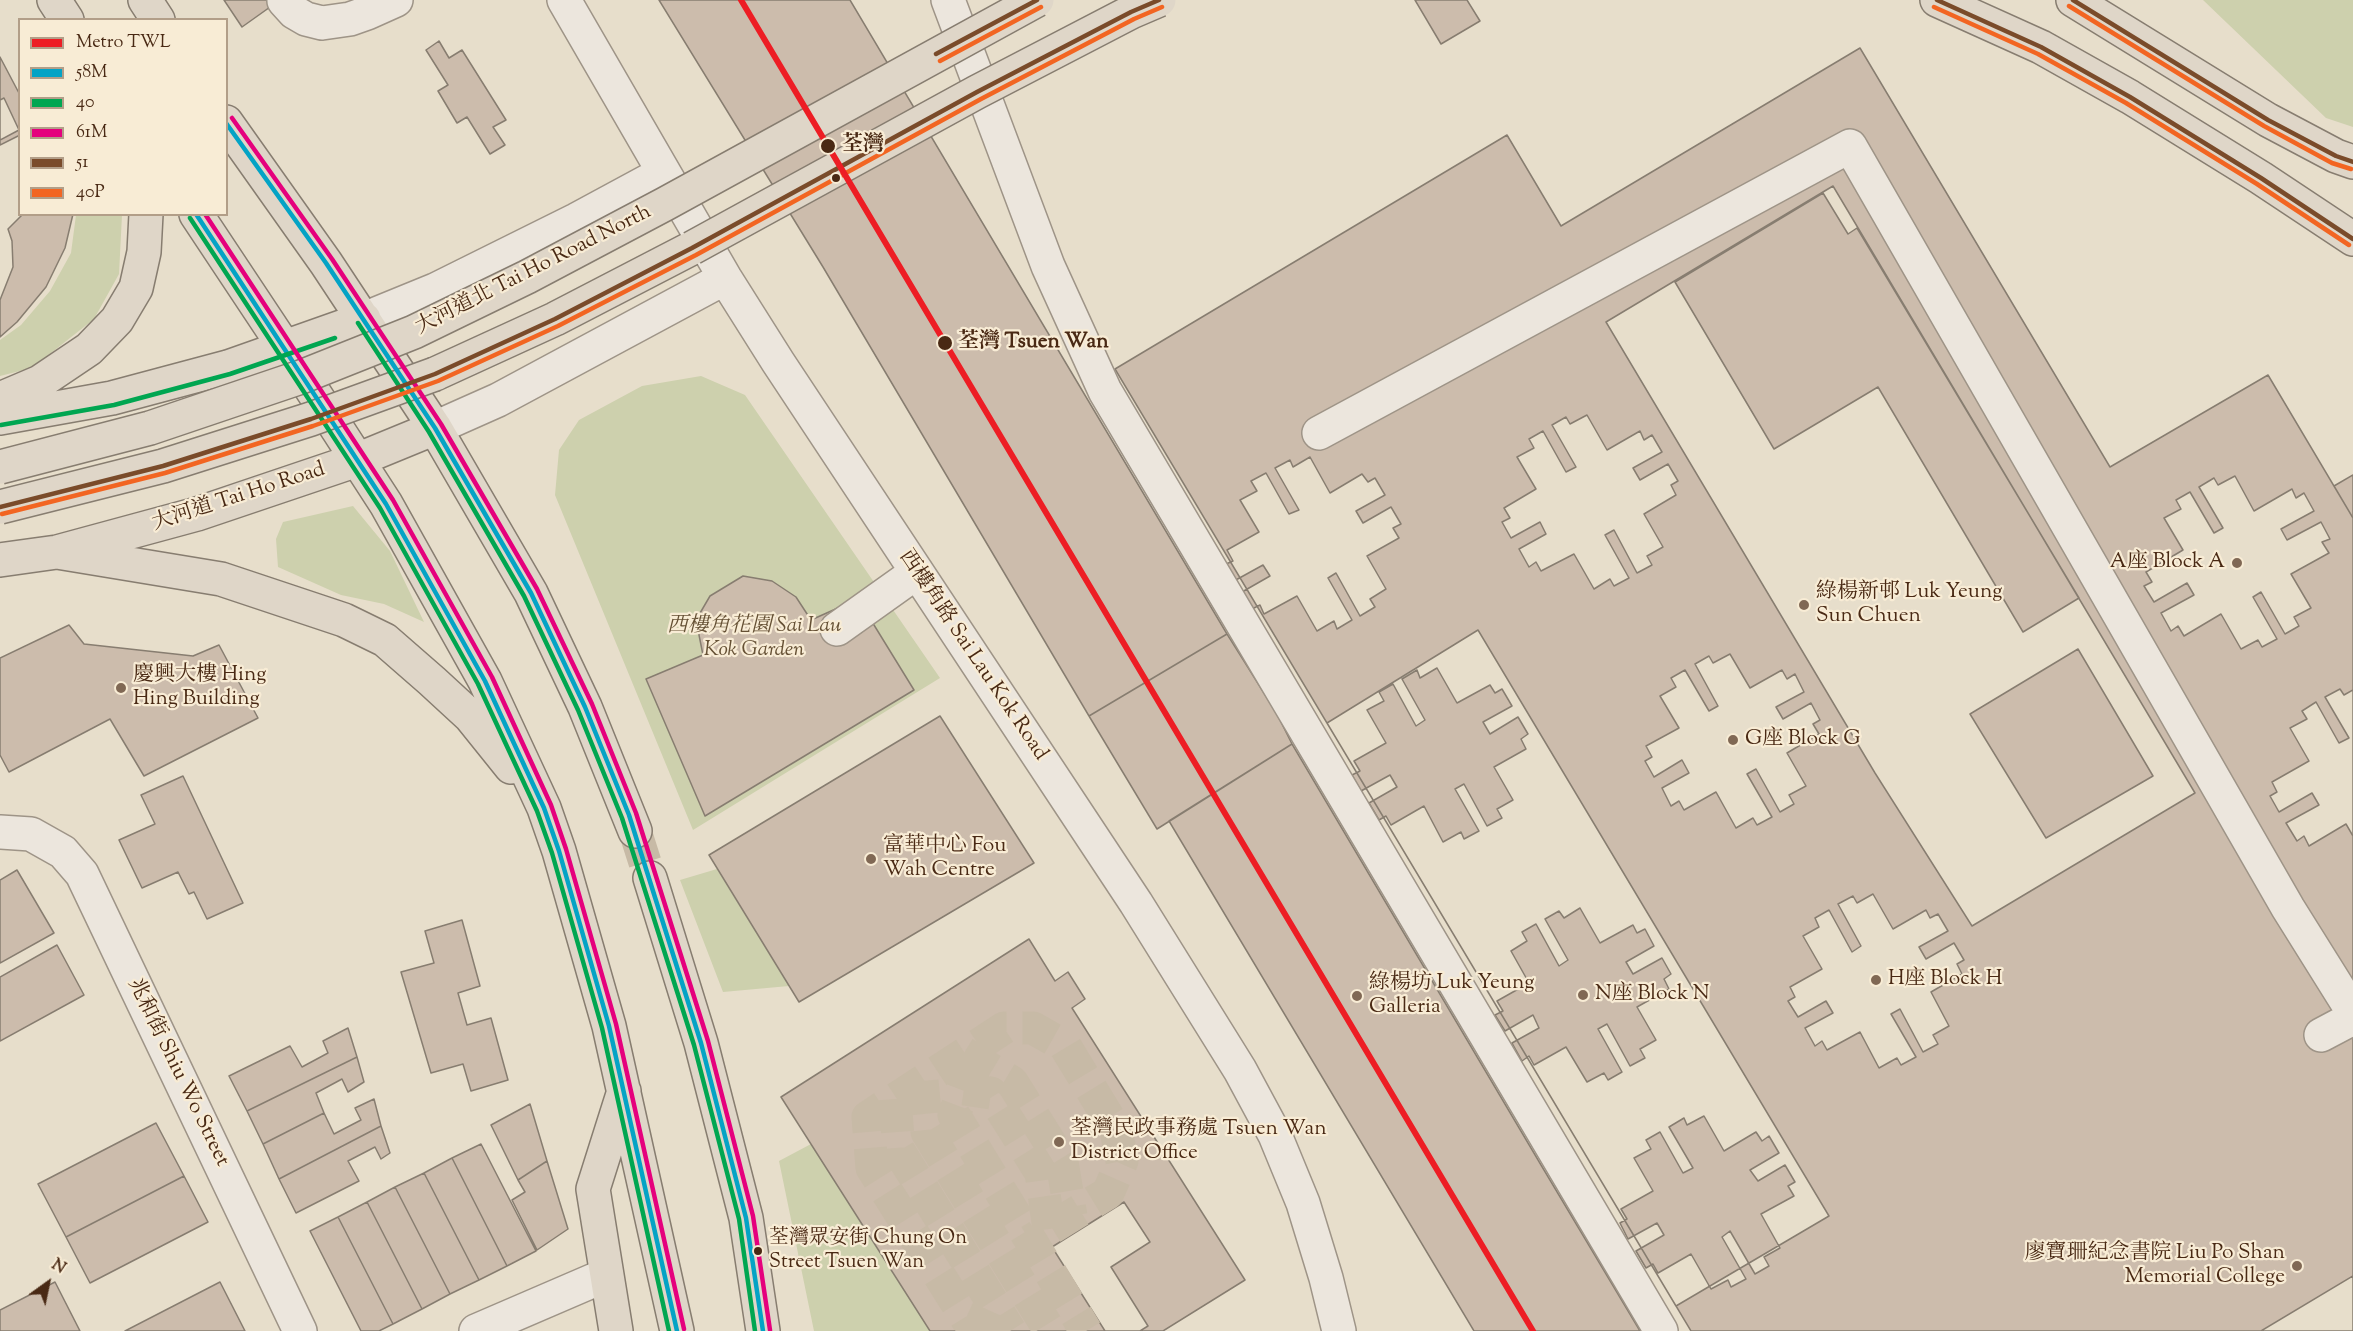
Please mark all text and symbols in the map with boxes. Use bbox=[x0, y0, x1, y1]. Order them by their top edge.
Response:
legend bbox=[18, 18, 228, 216]
text: Metro TWL bbox=[76, 30, 171, 56]
text: 58M bbox=[76, 60, 108, 86]
text: 40 bbox=[76, 90, 94, 116]
text: 61M bbox=[76, 120, 107, 146]
place label: 荃灣 bbox=[842, 133, 884, 159]
marker: 荃灣 bbox=[819, 137, 837, 155]
text: 51 bbox=[76, 150, 88, 176]
unlabelled marker bbox=[830, 172, 842, 184]
text: 40P bbox=[76, 180, 105, 206]
street label: 大河道北 Tai Ho Road North bbox=[412, 201, 656, 341]
place label: 荃灣 Tsuen Wan bbox=[958, 330, 1109, 356]
marker: 荃灣 Tsuen Wan bbox=[936, 334, 954, 352]
street label: 大河道 Tai Ho Road bbox=[149, 458, 329, 538]
street label: 西樓角路 Sai Lau Kok Road bbox=[892, 546, 1052, 766]
place label: A座 Block A bbox=[2110, 550, 2225, 576]
marker: A座 Block A bbox=[2230, 556, 2244, 570]
place label: 綠楊新邨 Luk Yeung Sun Chuen bbox=[1816, 580, 2002, 630]
marker: 綠楊新邨 Luk Yeung Sun Chuen bbox=[1797, 598, 1811, 612]
park label: 西樓角花園 Sai Lau Kok Garden bbox=[667, 614, 841, 664]
place label: 慶興大樓 Hing Hing Building bbox=[133, 663, 266, 713]
marker: 慶興大樓 Hing Hing Building bbox=[114, 681, 128, 695]
place label: G座 Block G bbox=[1745, 727, 1860, 753]
marker: G座 Block G bbox=[1726, 733, 1740, 747]
place label: 富華中心 Fou Wah Centre bbox=[883, 834, 1006, 884]
marker: 富華中心 Fou Wah Centre bbox=[864, 852, 878, 866]
place label: H座 Block H bbox=[1888, 967, 2002, 993]
place label: 綠楊坊 Luk Yeung Galleria bbox=[1369, 971, 1534, 1021]
marker: H座 Block H bbox=[1869, 973, 1883, 987]
street label: 兆和街 Shiu Wo Street bbox=[120, 975, 234, 1171]
place label: N座 Block N bbox=[1595, 982, 1710, 1008]
marker: N座 Block N bbox=[1576, 988, 1590, 1002]
marker: 綠楊坊 Luk Yeung Galleria bbox=[1350, 989, 1364, 1003]
place label: 荃灣民政事務處 Tsuen Wan District Office bbox=[1071, 1117, 1327, 1167]
marker: 荃灣民政事務處 Tsuen Wan District Office bbox=[1052, 1135, 1066, 1149]
place label: 荃灣眾安街 Chung On Street Tsuen Wan bbox=[769, 1228, 967, 1275]
place label: 廖寶珊紀念書院 Liu Po Shan Memorial College bbox=[2025, 1241, 2285, 1291]
marker: 荃灣眾安街 Chung On Street Tsuen Wan bbox=[752, 1245, 764, 1257]
north arrow bbox=[18, 1253, 78, 1313]
text: N bbox=[46, 1254, 70, 1281]
marker: 廖寶珊紀念書院 Liu Po Shan Memorial College bbox=[2290, 1259, 2304, 1273]

